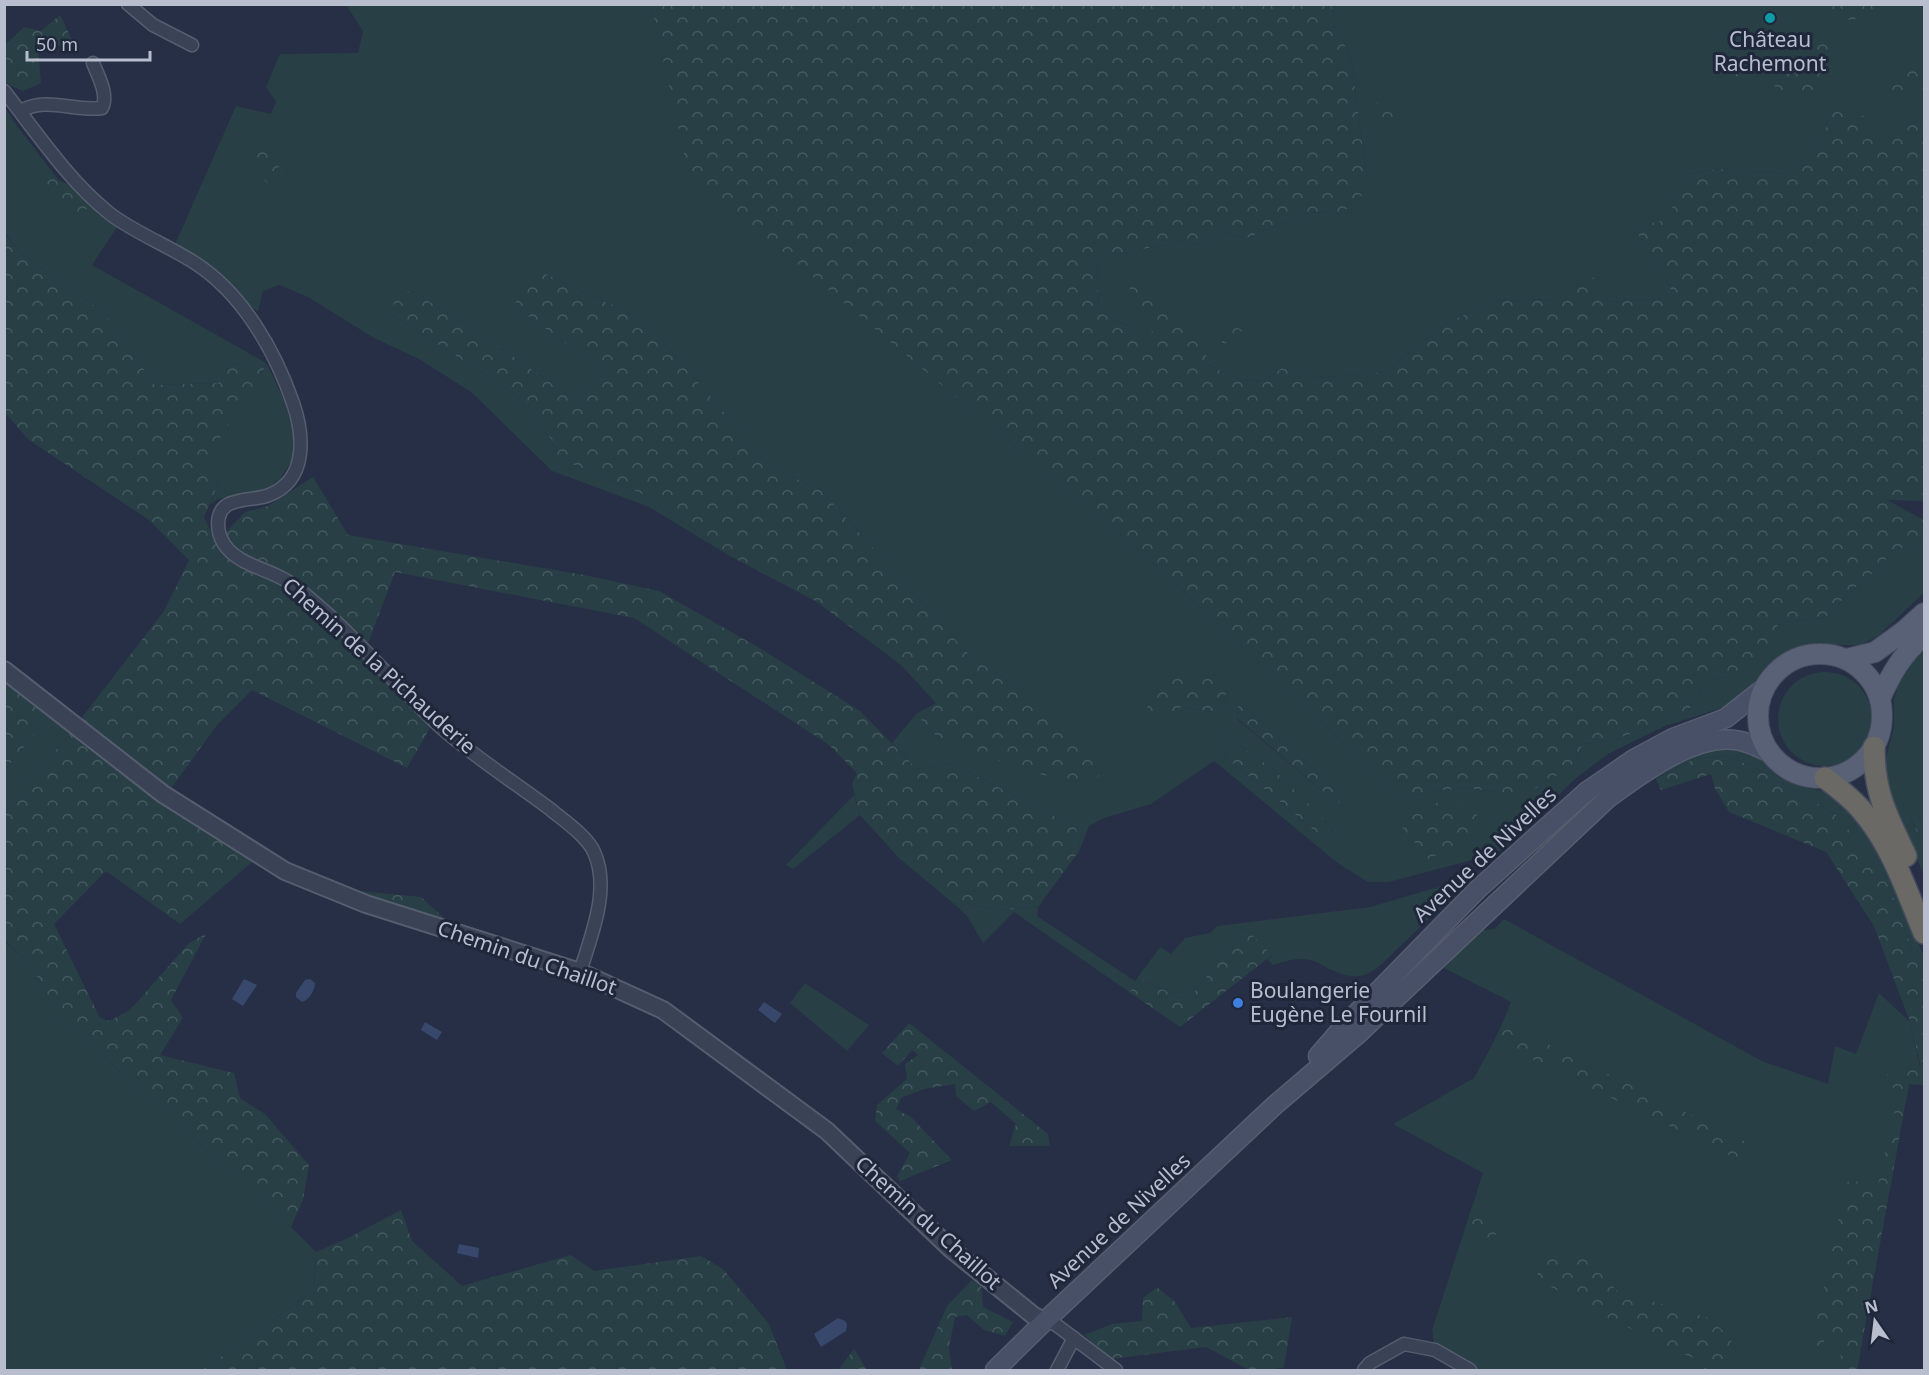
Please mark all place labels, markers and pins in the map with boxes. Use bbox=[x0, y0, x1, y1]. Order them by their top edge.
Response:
marker: Château Rachemont bbox=[1763, 11, 1777, 25]
place label: Château Rachemont bbox=[1714, 25, 1827, 77]
place label: Boulangerie Eugène Le Fournil bbox=[1250, 976, 1427, 1028]
marker: Boulangerie Eugène Le Fournil bbox=[1231, 996, 1245, 1010]

